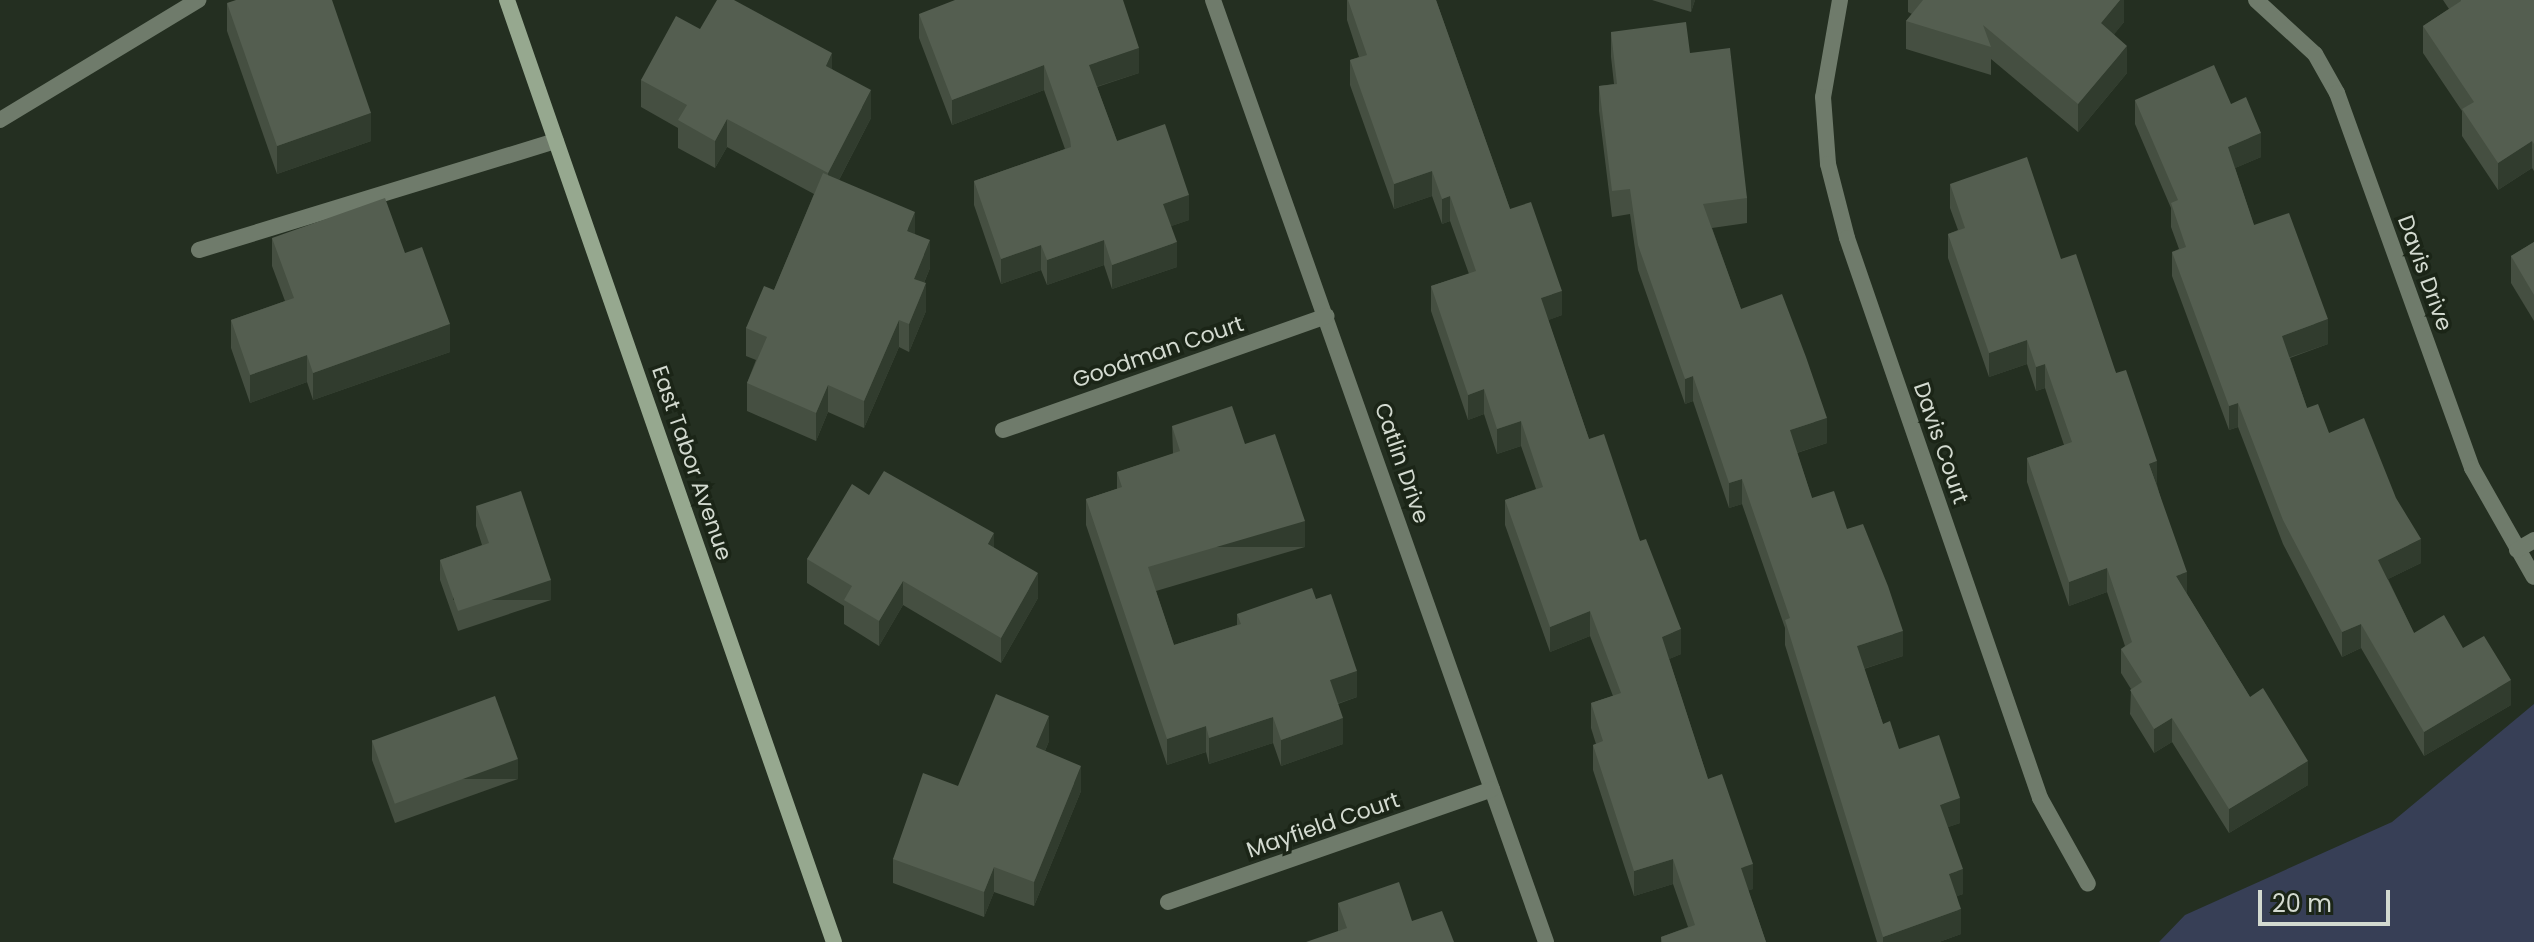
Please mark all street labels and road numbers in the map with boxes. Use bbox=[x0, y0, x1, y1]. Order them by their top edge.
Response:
street label: Davis Drive bbox=[2392, 212, 2458, 334]
street label: Goodman Court bbox=[1069, 310, 1247, 394]
street label: East Tabor Avenue bbox=[646, 362, 738, 564]
street label: Davis Court bbox=[1908, 379, 1974, 507]
street label: Catlin Drive bbox=[1369, 399, 1435, 527]
street label: Mayfield Court bbox=[1243, 786, 1403, 864]

